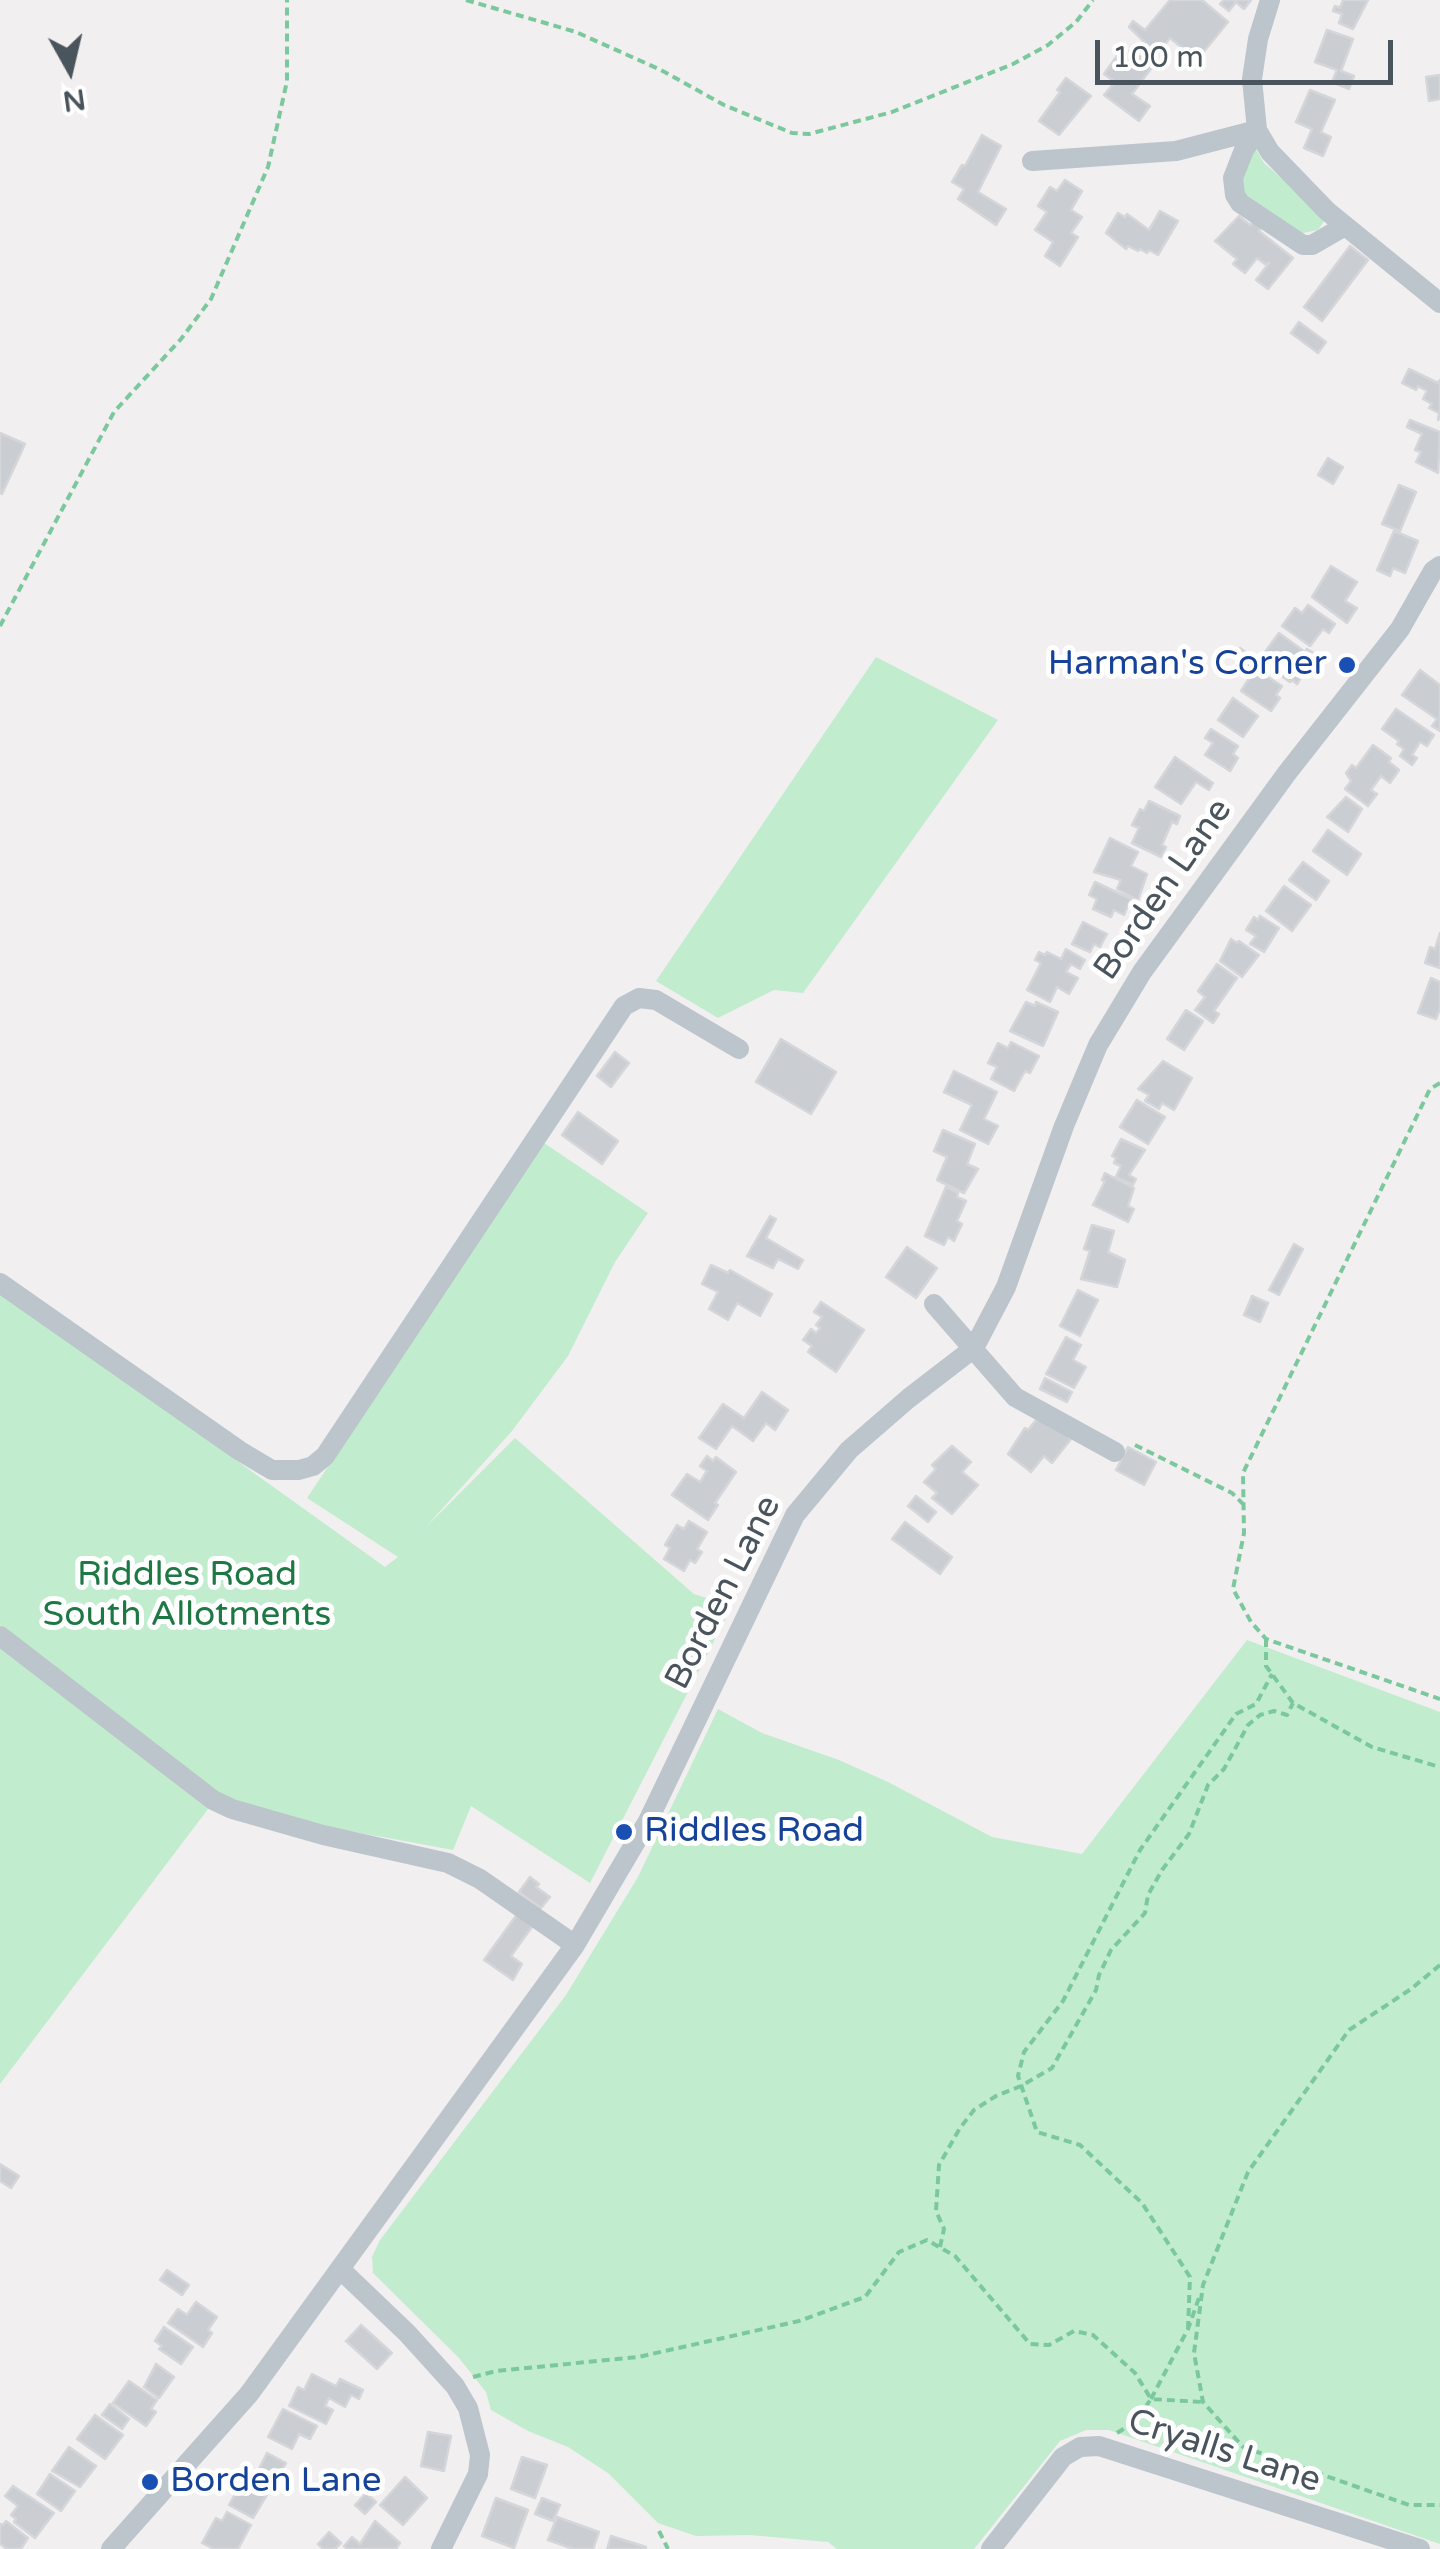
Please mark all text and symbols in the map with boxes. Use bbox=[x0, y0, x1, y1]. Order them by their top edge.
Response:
north arrow bbox=[20, 20, 120, 120]
scale bar bbox=[1100, 20, 1398, 82]
text: 100 m bbox=[1112, 39, 1204, 76]
text: N bbox=[61, 81, 88, 118]
place label: Harman's Corner bbox=[1048, 644, 1327, 686]
marker: Harman's Corner bbox=[1336, 654, 1358, 676]
street label: Borden Lane bbox=[1086, 791, 1242, 989]
street label: Borden Lane bbox=[657, 1489, 791, 1697]
park label: Riddles Road South Allotments bbox=[43, 1555, 331, 1637]
place label: Riddles Road bbox=[644, 1811, 864, 1853]
marker: Riddles Road bbox=[613, 1821, 635, 1843]
street label: Cryalls Lane bbox=[1122, 2401, 1326, 2503]
place label: Borden Lane bbox=[170, 2461, 382, 2503]
marker: Borden Lane bbox=[139, 2471, 161, 2493]

